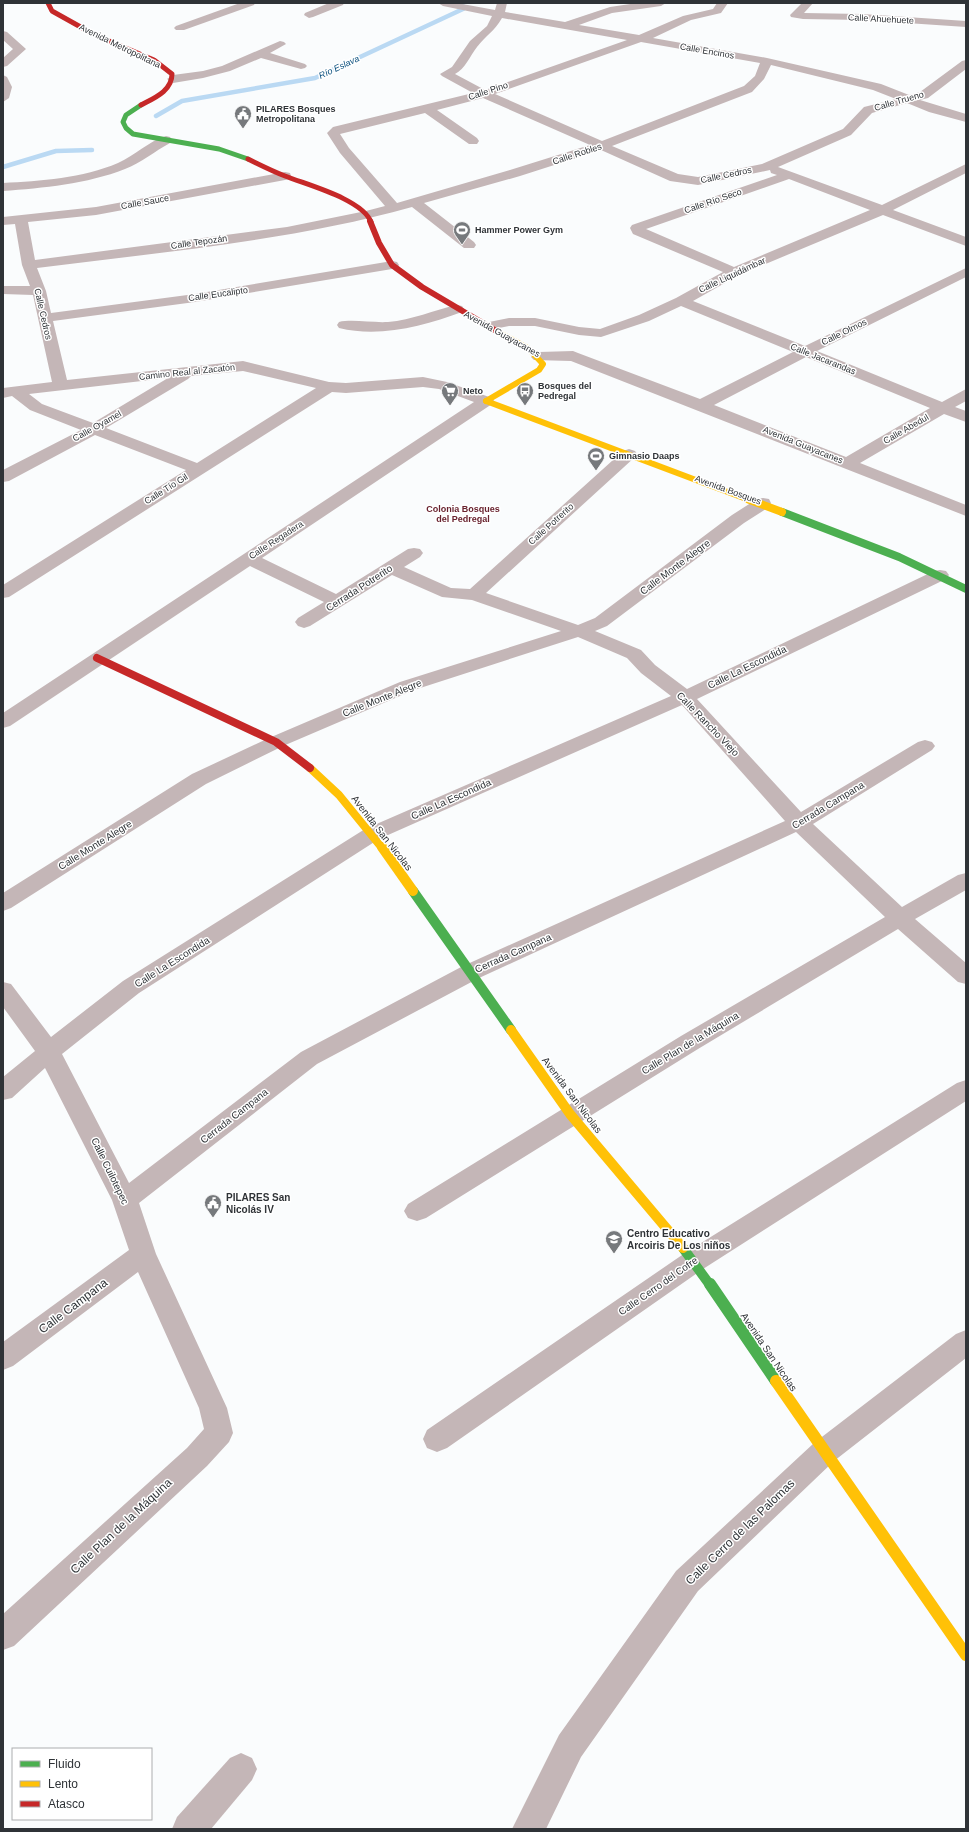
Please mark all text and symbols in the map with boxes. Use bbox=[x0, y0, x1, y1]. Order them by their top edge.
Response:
street label: Calle Ahuehuete bbox=[848, 12, 914, 26]
street label: Avenida Metropolitana bbox=[78, 22, 162, 70]
street label: Calle Encinos bbox=[679, 41, 735, 61]
water label: Río Eslava bbox=[317, 53, 361, 81]
street label: Calle Pino bbox=[467, 80, 509, 102]
street label: Calle Trueno bbox=[873, 89, 925, 113]
public building icon: PILARES Bosques Metropolitana bbox=[233, 104, 253, 129]
place label: PILARES Bosques Metropolitana bbox=[256, 104, 336, 124]
street label: Calle Robles bbox=[551, 141, 603, 167]
street label: Calle Cedros bbox=[700, 165, 753, 185]
street label: Calle Río Seco bbox=[683, 187, 743, 215]
street label: Calle Sauce bbox=[120, 193, 170, 211]
sports icon: Hammer Power Gym bbox=[452, 220, 472, 245]
place label: Hammer Power Gym bbox=[475, 225, 563, 235]
street label: Calle Tepozán bbox=[170, 233, 228, 251]
street label: Calle Liquidámbar bbox=[697, 255, 767, 295]
street label: Calle Eucalipto bbox=[188, 285, 248, 303]
street label: Calle Cedros bbox=[32, 288, 54, 341]
street label: Avenida Guayacanes bbox=[462, 309, 542, 359]
street label: Calle Olmos bbox=[820, 317, 869, 347]
street label: Calle Jacarandas bbox=[789, 341, 858, 377]
street label: Camino Real al Zacatón bbox=[138, 362, 236, 382]
supermarket icon: Neto bbox=[440, 381, 460, 406]
bus stop icon: Bosques del Pedregal bbox=[515, 381, 535, 406]
place label: Bosques del Pedregal bbox=[538, 381, 592, 401]
place label: Neto bbox=[463, 386, 484, 396]
street label: Calle Oyamel bbox=[71, 409, 123, 443]
street label: Calle Abedul bbox=[882, 412, 930, 446]
street label: Avenida Guayacanes bbox=[762, 424, 845, 466]
sports icon: Gimnasio Daaps bbox=[586, 446, 606, 471]
place label: Gimnasio Daaps bbox=[609, 451, 680, 461]
street label: Calle Tío Gil bbox=[142, 472, 190, 506]
street label: Avenida Bosques bbox=[693, 473, 763, 507]
street label: Calle Potrerito bbox=[526, 501, 576, 547]
district label: Colonia Bosques del Pedregal bbox=[426, 504, 500, 524]
street label: Calle Regadera bbox=[247, 519, 305, 561]
street label: Calle Monte Alegre bbox=[638, 537, 712, 597]
street label: Cerrada Potrerito bbox=[324, 562, 395, 614]
street label: Calle La Escondida bbox=[706, 643, 789, 691]
street label: Calle Monte Alegre bbox=[341, 677, 424, 719]
street label: Calle Rancho Viejo bbox=[675, 690, 742, 759]
street label: Calle La Escondida bbox=[409, 776, 493, 822]
street label: Cerrada Campana bbox=[790, 779, 866, 831]
street label: Avenida San Nicolas bbox=[349, 793, 415, 873]
street label: Calle Monte Alegre bbox=[56, 818, 134, 872]
street label: Cerrada Campana bbox=[473, 931, 553, 975]
street label: Calle La Escondida bbox=[133, 934, 212, 989]
street label: Calle Plan de la Máquina bbox=[640, 1009, 741, 1076]
street label: Avenida San Nicolas bbox=[540, 1055, 604, 1135]
street label: Cerrada Campana bbox=[198, 1086, 270, 1146]
street label: Calle Cuilotepec bbox=[89, 1136, 131, 1206]
place label: PILARES San Nicolás IV bbox=[226, 1192, 290, 1215]
public building icon: PILARES San Nicolás IV bbox=[203, 1193, 223, 1218]
place label: Centro Educativo Arcoiris De Los niños bbox=[627, 1228, 731, 1251]
school or university icon: Centro Educativo Arcoiris De Los niños bbox=[604, 1229, 624, 1254]
street label: Calle Cerro del Cofre bbox=[616, 1254, 700, 1317]
street label: Calle Campana bbox=[36, 1275, 110, 1336]
street label: Avenida San Nicolas bbox=[739, 1311, 799, 1393]
street label: Calle Plan de la Máquina bbox=[67, 1475, 175, 1577]
street label: Calle Cerro de las Palomas bbox=[683, 1476, 797, 1588]
legend bbox=[12, 1748, 152, 1820]
text: Fluido bbox=[48, 1757, 81, 1771]
text: Lento bbox=[48, 1777, 78, 1791]
text: Atasco bbox=[48, 1797, 85, 1811]

